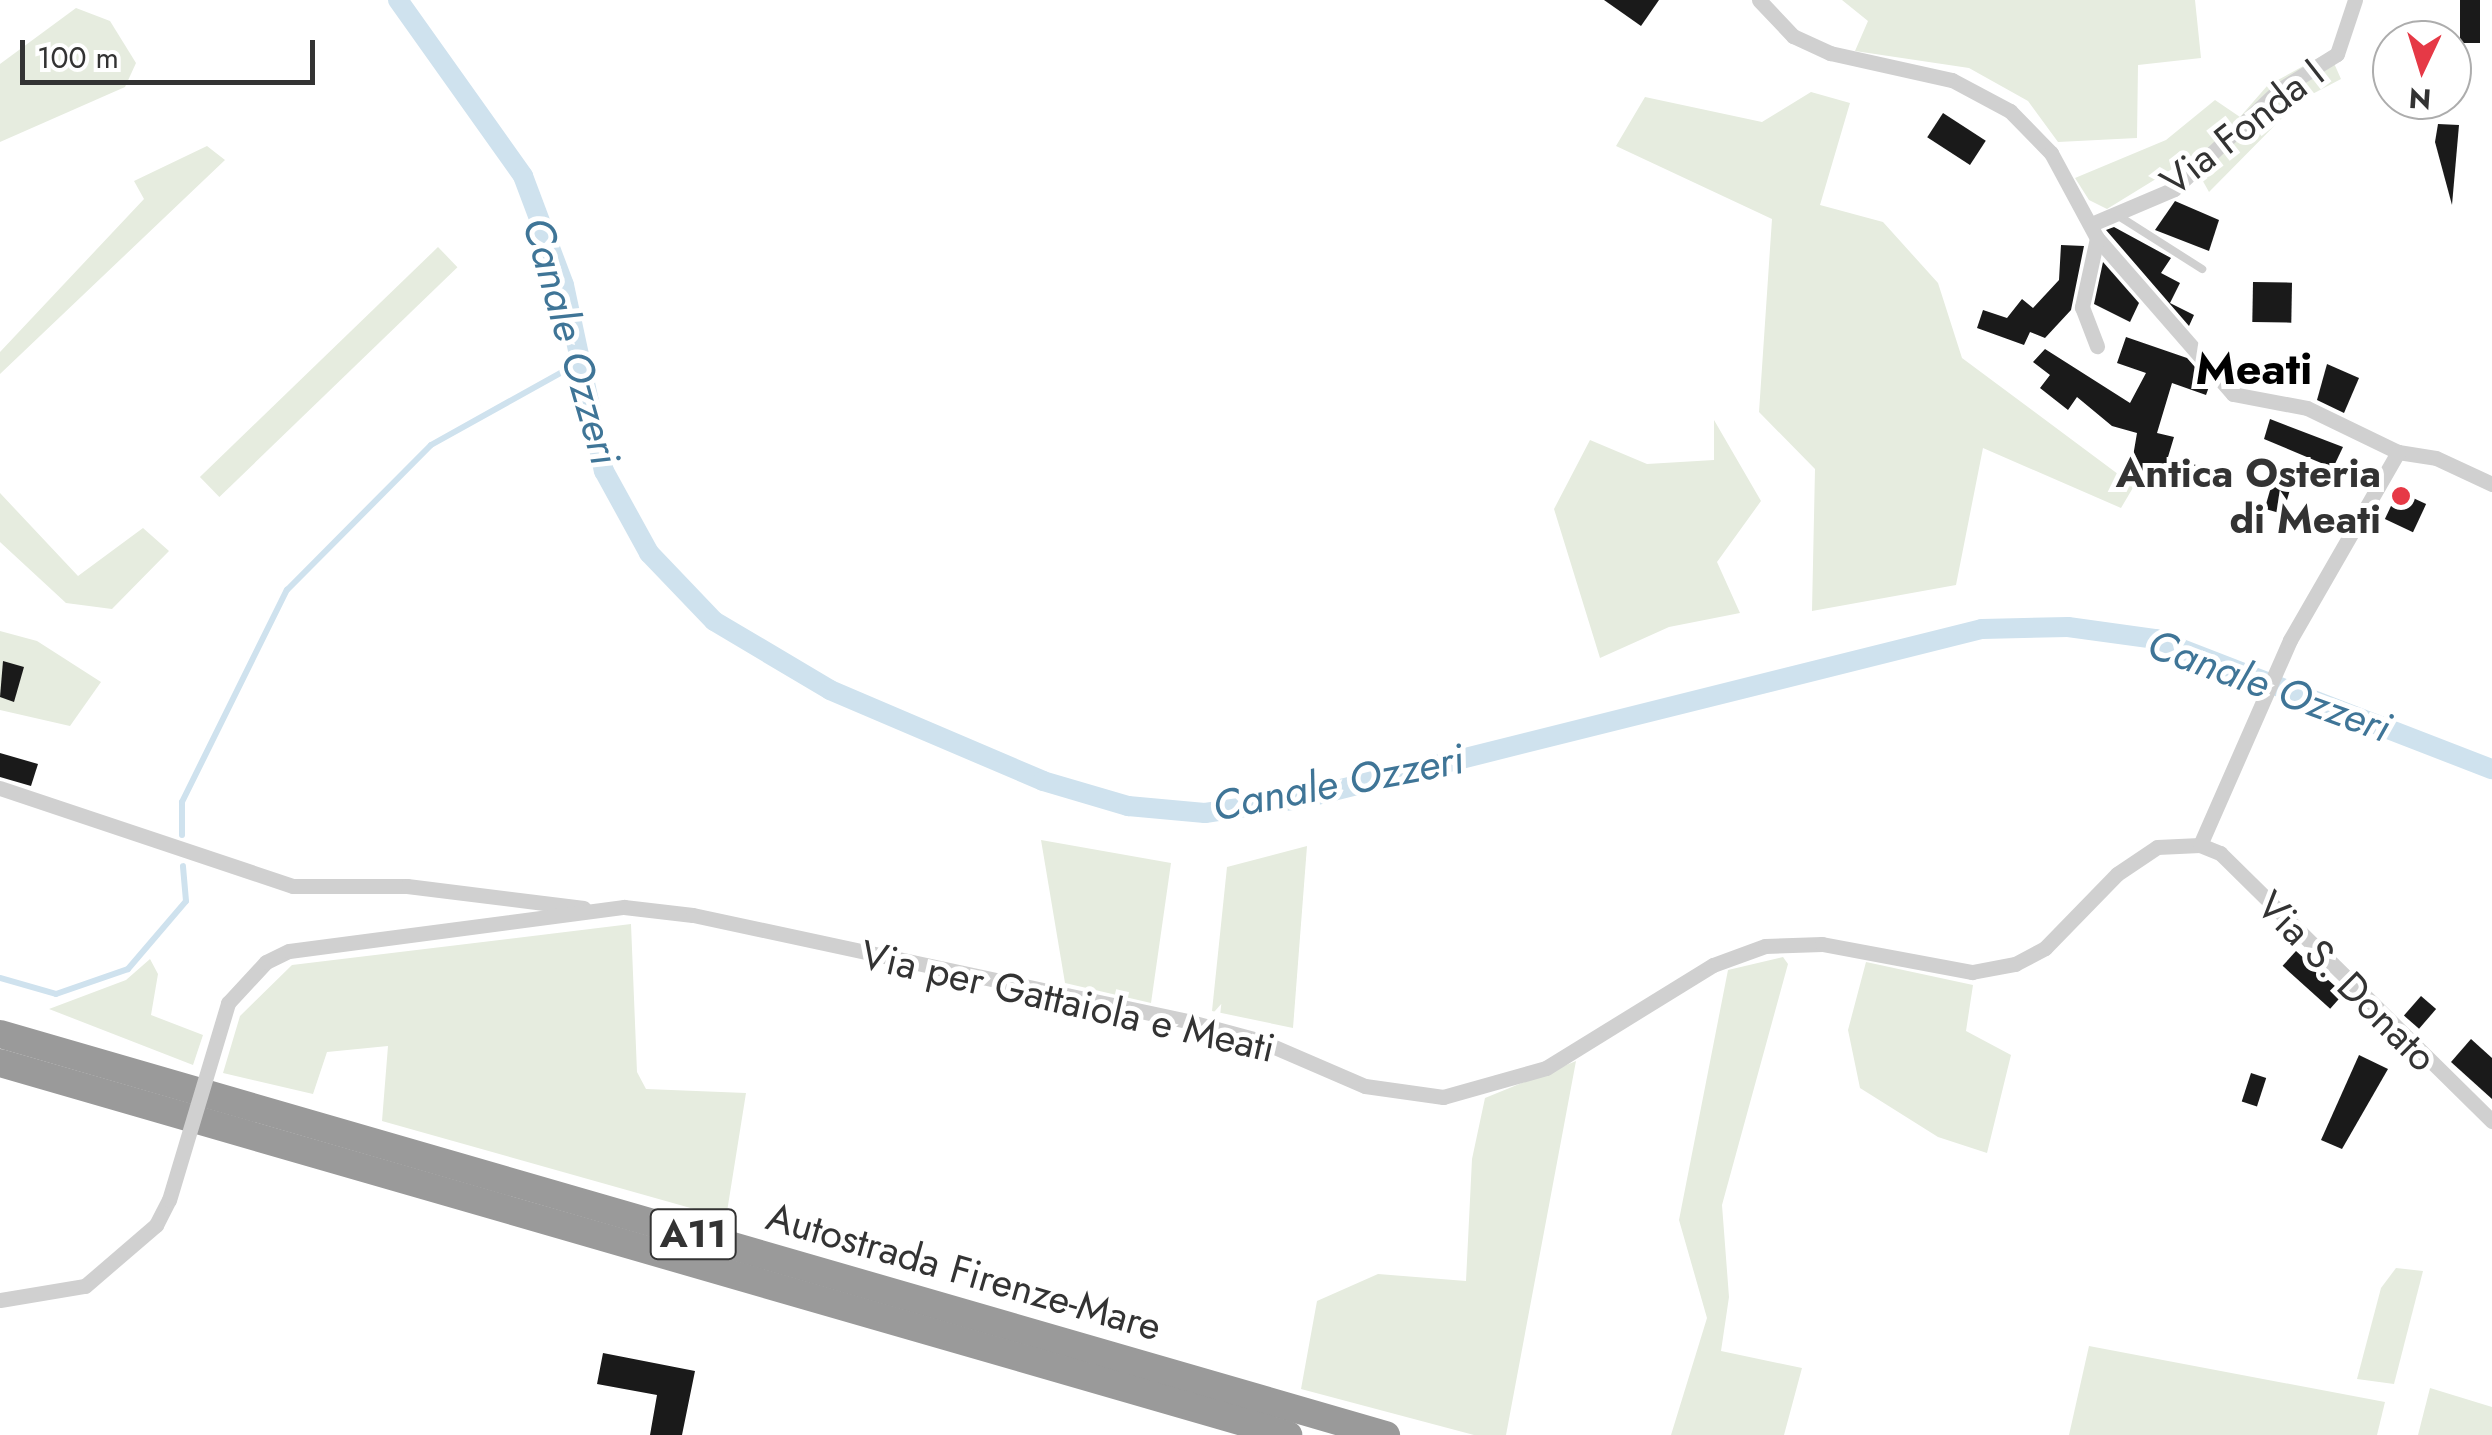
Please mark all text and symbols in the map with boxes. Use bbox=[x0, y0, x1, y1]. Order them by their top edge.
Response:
scale bar bbox=[25, 20, 320, 82]
north arrow bbox=[2372, 20, 2472, 120]
text: 100 m bbox=[37, 36, 119, 79]
street label: Via Fonda I bbox=[2151, 49, 2333, 205]
text: N bbox=[2407, 77, 2433, 120]
water label: Canale Ozzeri bbox=[512, 212, 630, 470]
district label: Meati bbox=[2196, 342, 2312, 396]
place label: Antica Osteria di Meati bbox=[2116, 449, 2381, 543]
marker: Antica Osteria di Meati bbox=[2390, 485, 2412, 507]
water label: Canale Ozzeri bbox=[2141, 619, 2397, 753]
water label: Canale Ozzeri bbox=[1208, 734, 1468, 832]
street label: Via S. Donato bbox=[2247, 881, 2447, 1081]
street label: Via per Gattaiola e Meati bbox=[856, 930, 1280, 1072]
street label: Autostrada Firenze-Mare bbox=[761, 1192, 1167, 1350]
road number: A11 bbox=[648, 1201, 738, 1267]

